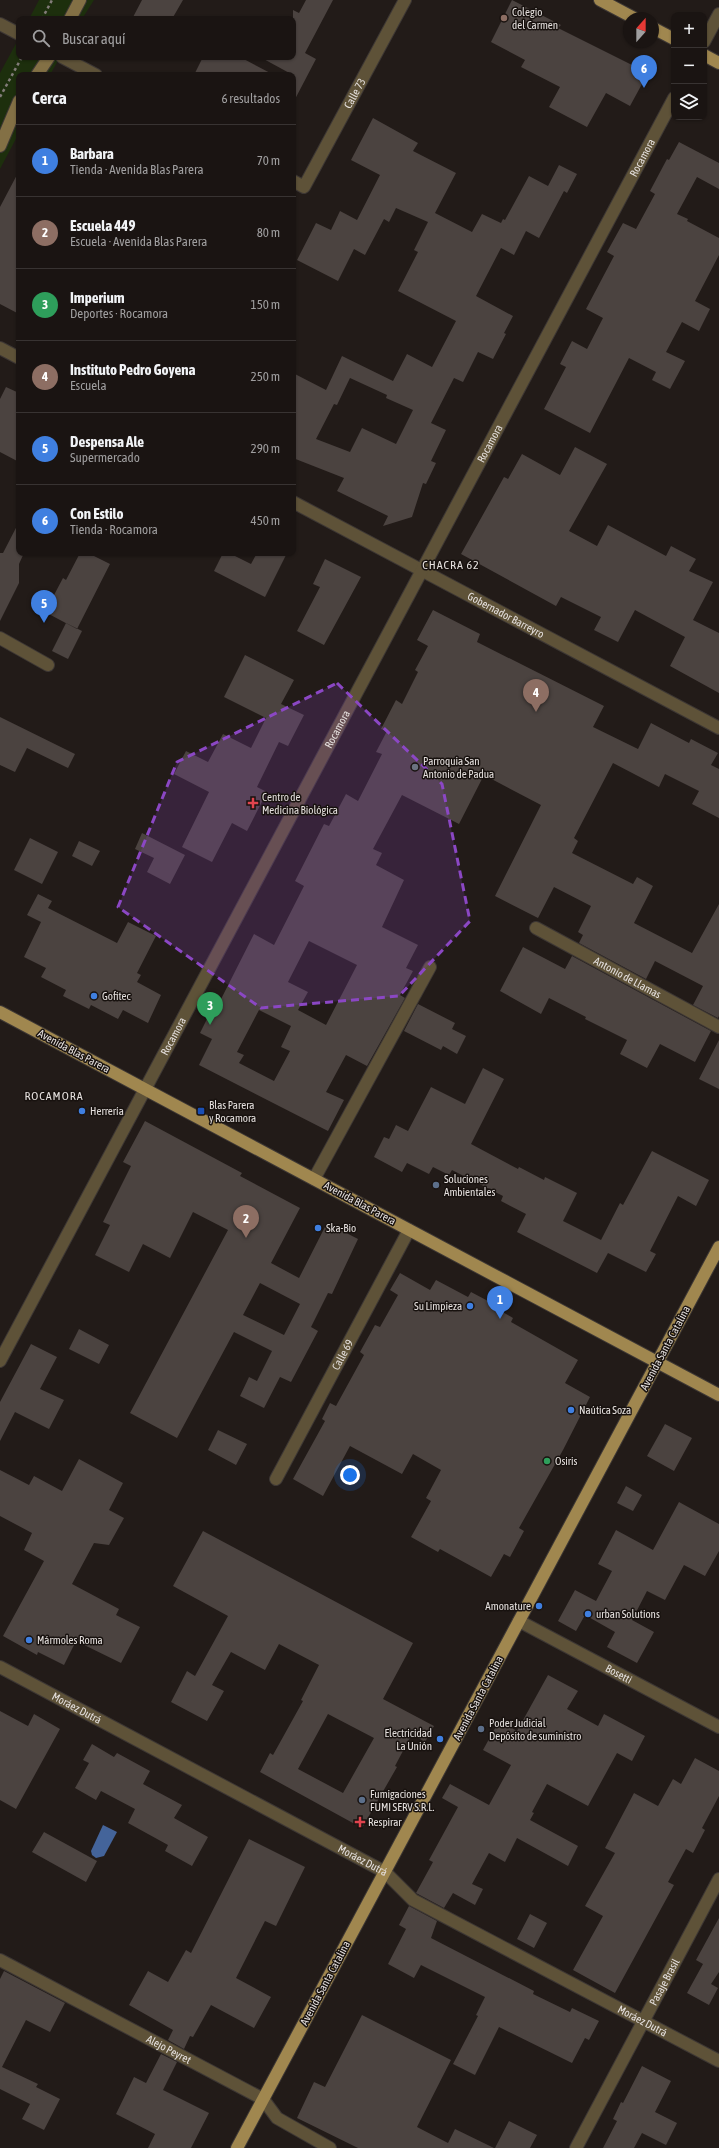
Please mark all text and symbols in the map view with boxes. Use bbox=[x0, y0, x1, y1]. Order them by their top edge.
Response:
place label: Colegio del Carmen bbox=[512, 6, 558, 31]
north arrow bbox=[623, 12, 659, 48]
map controls bbox=[671, 12, 707, 120]
button: + bbox=[671, 12, 707, 48]
marker: Colegio del Carmen bbox=[499, 13, 509, 23]
search box bbox=[16, 16, 296, 60]
icon: search bbox=[30, 27, 52, 49]
text: Buscar aquí bbox=[62, 30, 125, 47]
button: − bbox=[671, 48, 707, 84]
pin: 6 bbox=[631, 55, 657, 88]
street label: Calle 73 bbox=[342, 76, 368, 111]
button: layers bbox=[671, 84, 707, 120]
text: Cerca bbox=[32, 88, 67, 108]
text: 6 resultados bbox=[221, 91, 280, 106]
street label: Rocamora bbox=[627, 137, 657, 179]
text: Barbara bbox=[70, 145, 114, 162]
text: 1 bbox=[42, 153, 48, 168]
text: 70 m bbox=[257, 153, 280, 168]
text: Tienda · Avenida Blas Parera bbox=[70, 162, 204, 177]
text: Escuela 449 bbox=[70, 217, 135, 234]
text: 2 bbox=[42, 225, 48, 240]
text: 80 m bbox=[257, 225, 280, 240]
text: Escuela · Avenida Blas Parera bbox=[70, 234, 207, 249]
text: Imperium bbox=[70, 289, 124, 306]
text: 3 bbox=[42, 297, 48, 312]
text: 150 m bbox=[251, 297, 280, 312]
text: Deportes · Rocamora bbox=[70, 306, 168, 321]
text: Instituto Pedro Goyena bbox=[70, 361, 196, 378]
text: 4 bbox=[42, 369, 48, 384]
text: 250 m bbox=[251, 369, 280, 384]
text: Escuela bbox=[70, 378, 107, 393]
street label: Rocamora bbox=[475, 423, 505, 464]
text: Despensa Ale bbox=[70, 433, 144, 450]
text: 5 bbox=[42, 441, 48, 456]
text: 290 m bbox=[251, 441, 280, 456]
text: Supermercado bbox=[70, 450, 140, 465]
text: Con Estilo bbox=[70, 505, 123, 522]
text: 6 bbox=[42, 513, 48, 528]
text: 450 m bbox=[251, 513, 280, 528]
text: Tienda · Rocamora bbox=[70, 522, 158, 537]
district label: CHACRA 62 bbox=[422, 558, 480, 572]
pin: 5 bbox=[31, 590, 57, 623]
street label: Gobernador Barreyro bbox=[466, 590, 546, 640]
pin: 4 bbox=[523, 679, 549, 712]
street label: Rocamora bbox=[322, 708, 352, 750]
place label: Parroquia San Antonio de Padua bbox=[423, 755, 494, 780]
marker: Parroquia San Antonio de Padua bbox=[410, 762, 420, 772]
place label: Centro de Medicina Biológica bbox=[262, 791, 338, 816]
marker: Centro de Medicina Biológica bbox=[247, 797, 259, 809]
street label: Antonio de Llamas bbox=[592, 954, 663, 1001]
place label: Gofitec bbox=[102, 990, 132, 1002]
marker: Gofitec bbox=[89, 991, 99, 1001]
pin: 3 bbox=[197, 992, 223, 1025]
street label: Rocamora bbox=[158, 1015, 188, 1057]
street label: Avenida Blas Parera bbox=[36, 1027, 112, 1075]
district label: ROCAMORA bbox=[24, 1089, 84, 1103]
place label: Blas Parera y Rocamora bbox=[209, 1099, 256, 1124]
place label: Herrería bbox=[90, 1105, 124, 1117]
marker: Herrería bbox=[77, 1106, 87, 1116]
marker: Blas Parera y Rocamora bbox=[196, 1106, 206, 1116]
place label: Soluciones Ambientales bbox=[444, 1173, 495, 1198]
street label: Avenida Blas Parera bbox=[322, 1179, 398, 1227]
marker: Soluciones Ambientales bbox=[431, 1180, 441, 1190]
pin: 2 bbox=[233, 1205, 259, 1238]
place label: Ska-Bio bbox=[326, 1222, 356, 1234]
marker: Ska-Bio bbox=[313, 1223, 323, 1233]
pin: 1 bbox=[487, 1286, 513, 1319]
place label: Su Limpieza bbox=[414, 1300, 462, 1312]
marker: Su Limpieza bbox=[465, 1301, 475, 1311]
street label: Avenida Santa Catalina bbox=[638, 1304, 692, 1392]
street label: Calle 69 bbox=[329, 1337, 355, 1372]
place label: Naútica Soza bbox=[579, 1404, 631, 1416]
marker: Naútica Soza bbox=[566, 1405, 576, 1415]
place label: Osiris bbox=[555, 1455, 578, 1467]
marker: Osiris bbox=[542, 1456, 552, 1466]
your location bbox=[340, 1465, 360, 1485]
place label: Amonature bbox=[485, 1600, 531, 1612]
marker: Amonature bbox=[534, 1601, 544, 1611]
place label: urban Solutions bbox=[596, 1608, 660, 1620]
marker: urban Solutions bbox=[583, 1609, 593, 1619]
place label: Mármoles Roma bbox=[37, 1634, 103, 1646]
marker: Mármoles Roma bbox=[24, 1635, 34, 1645]
street label: Avenida Santa Catalina bbox=[451, 1654, 505, 1742]
street label: Bosetti bbox=[604, 1662, 634, 1686]
street label: Moráez Dutrá bbox=[50, 1690, 103, 1726]
place label: Poder Judicial Depósito de suministro bbox=[489, 1717, 581, 1742]
marker: Poder Judicial Depósito de suministro bbox=[476, 1724, 486, 1734]
place label: Electricidad La Unión bbox=[384, 1727, 432, 1752]
marker: Electricidad La Unión bbox=[435, 1734, 445, 1744]
place label: Fumigaciones FUMI SERV S.R.L. bbox=[370, 1788, 434, 1813]
marker: Fumigaciones FUMI SERV S.R.L. bbox=[357, 1795, 367, 1805]
place label: Respirar bbox=[368, 1816, 402, 1828]
marker: Respirar bbox=[355, 1817, 365, 1827]
street label: Moráez Dutrá bbox=[336, 1842, 389, 1878]
street label: Avenida Santa Catalina bbox=[298, 1939, 352, 2027]
street label: Pasaje Brasil bbox=[647, 1957, 682, 2007]
street label: Moráez Dutrá bbox=[616, 2003, 669, 2039]
street label: Alejo Peyret bbox=[145, 2033, 193, 2066]

